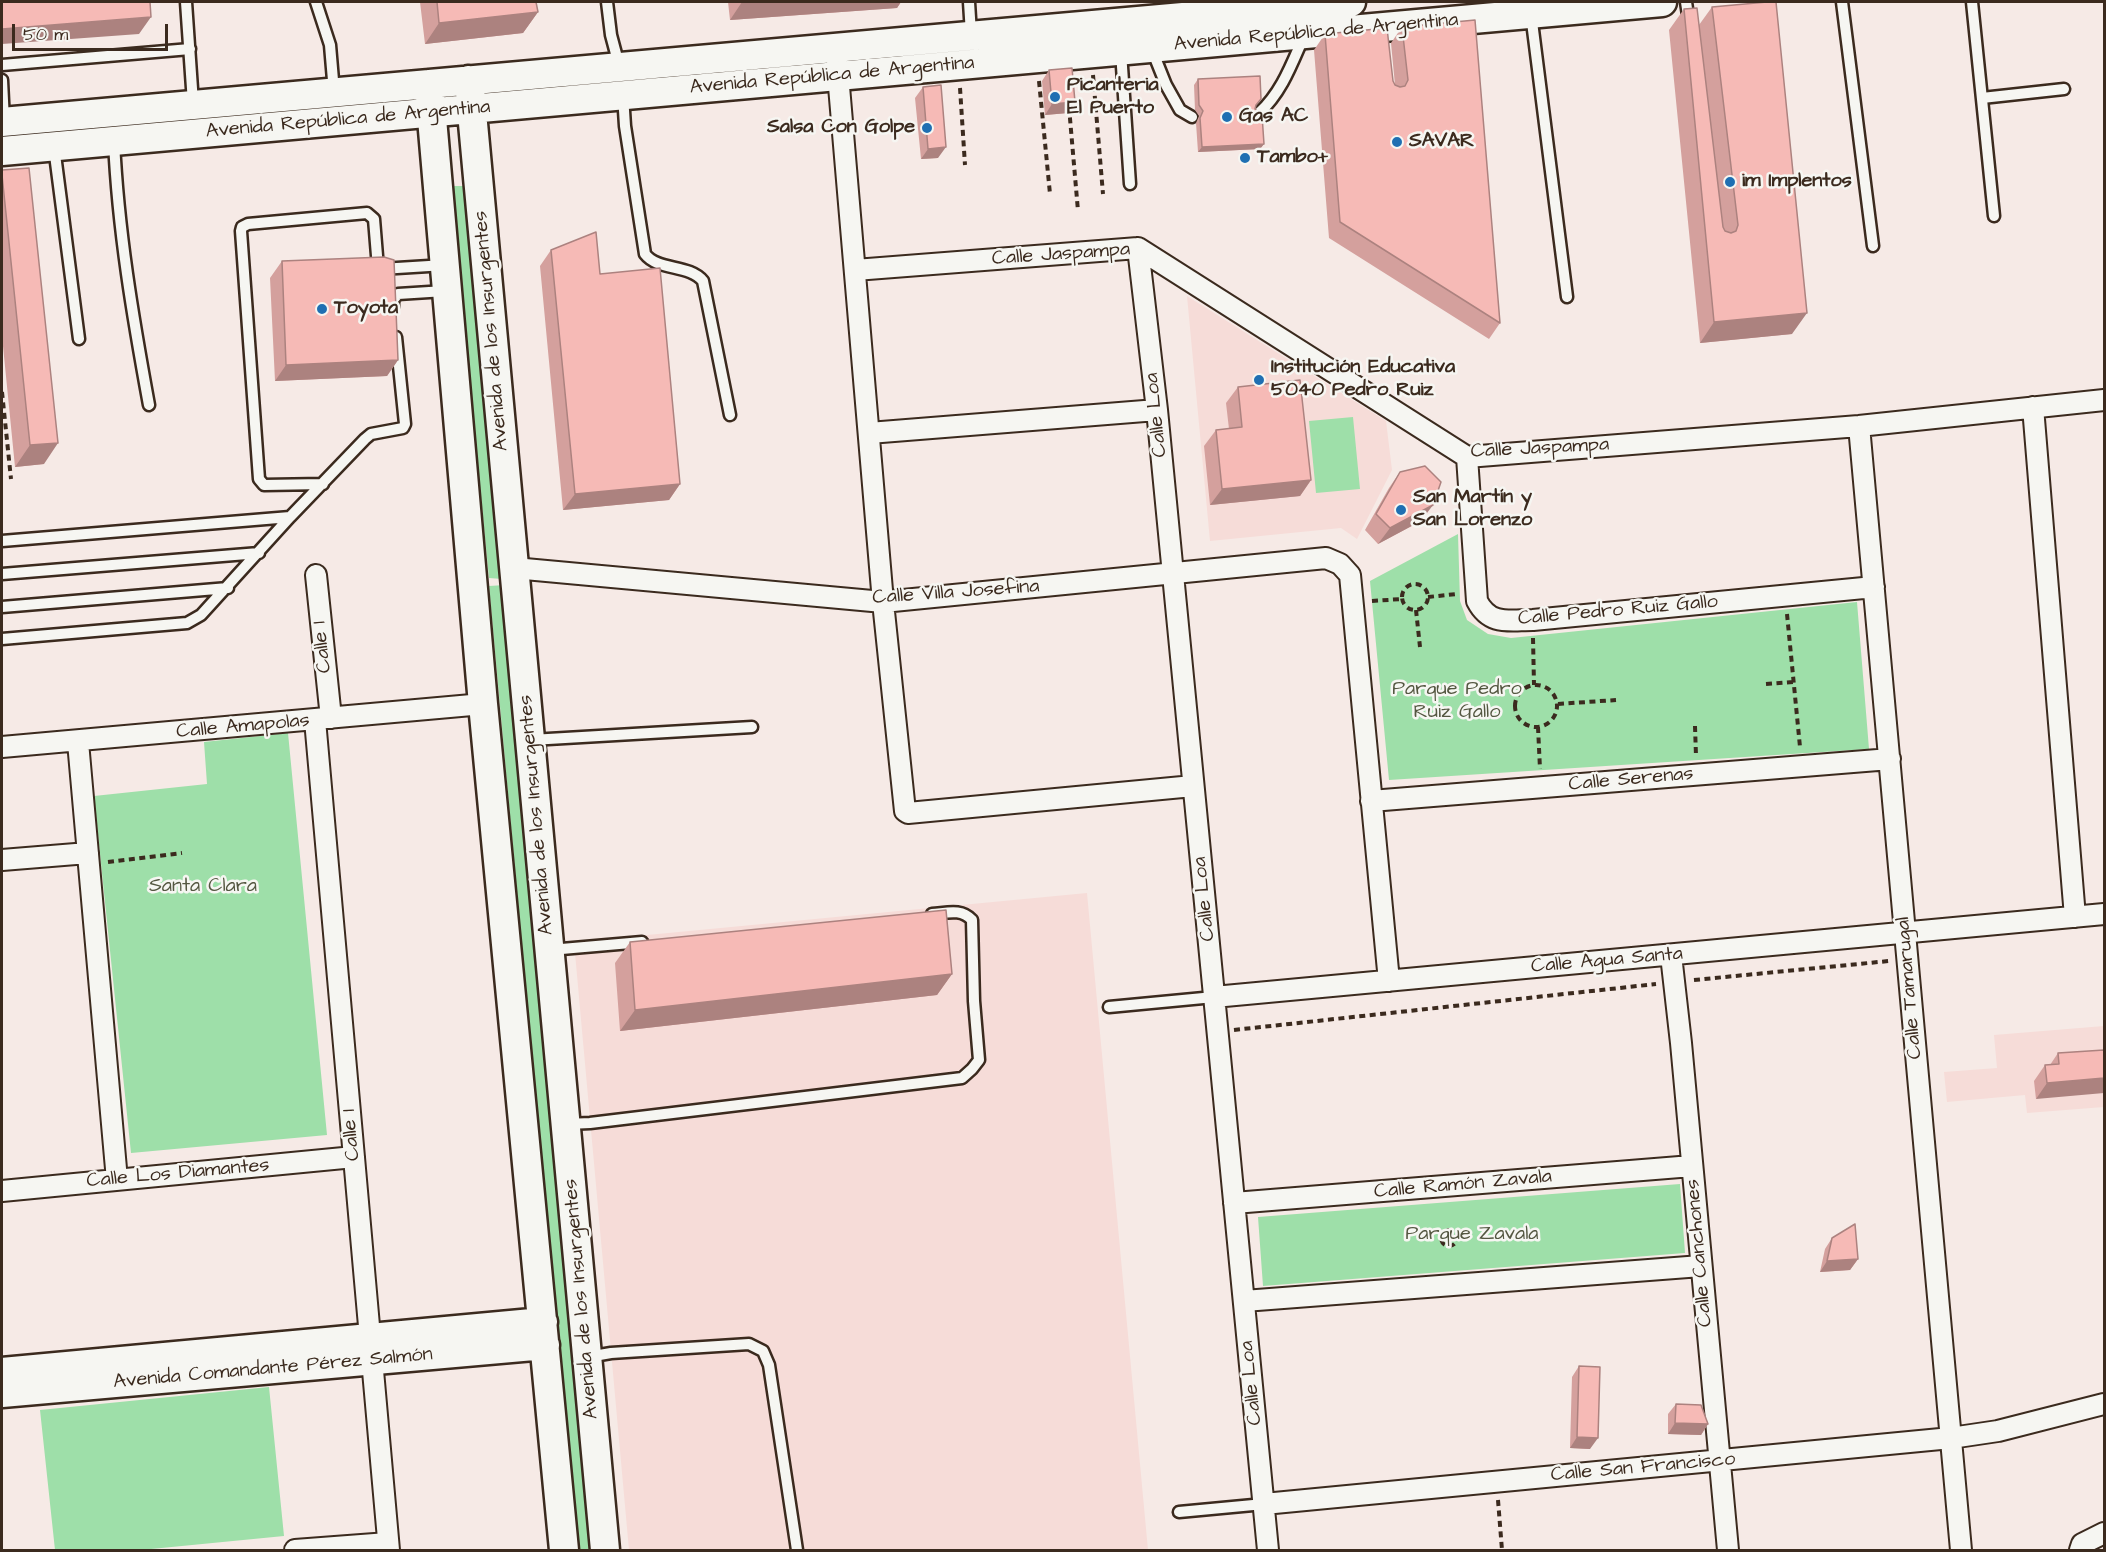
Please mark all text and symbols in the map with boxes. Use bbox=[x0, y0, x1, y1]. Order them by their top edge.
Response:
street label: Avenida República de Argentina bbox=[1173, 9, 1459, 57]
scale bar bbox=[15, 12, 171, 50]
text: 50 m bbox=[23, 22, 68, 47]
street label: Avenida República de Argentina bbox=[689, 52, 975, 100]
place label: Picanteria El Puerto bbox=[1067, 74, 1159, 121]
marker: Picanteria El Puerto bbox=[1048, 90, 1062, 104]
street label: Avenida República de Argentina bbox=[205, 96, 491, 144]
place label: Gas AC bbox=[1239, 105, 1308, 129]
marker: Gas AC bbox=[1220, 110, 1234, 124]
place label: Salsa Con Golpe bbox=[767, 116, 915, 140]
marker: Salsa Con Golpe bbox=[920, 121, 934, 135]
place label: SAVAR bbox=[1409, 130, 1474, 154]
marker: SAVAR bbox=[1390, 135, 1404, 149]
place label: Tambo+ bbox=[1257, 146, 1328, 170]
marker: Tambo+ bbox=[1238, 151, 1252, 165]
place label: im Implentos bbox=[1742, 170, 1852, 194]
marker: im Implentos bbox=[1723, 175, 1737, 189]
street label: Avenida de los Insurgentes bbox=[470, 210, 514, 452]
street label: Calle Jaspampa bbox=[991, 238, 1131, 272]
place label: Toyota bbox=[334, 297, 398, 321]
marker: Toyota bbox=[315, 302, 329, 316]
place label: Institución Educativa 5040 Pedro Ruiz bbox=[1271, 356, 1455, 403]
street label: Calle Loa bbox=[1141, 372, 1173, 458]
marker: Institución Educativa 5040 Pedro Ruiz bbox=[1252, 373, 1266, 387]
street label: Calle Jaspampa bbox=[1470, 433, 1610, 465]
place label: San Martín y San Lorenzo bbox=[1413, 486, 1532, 533]
marker: San Martín y San Lorenzo bbox=[1394, 503, 1408, 517]
street label: Calle Villa Josefina bbox=[872, 575, 1040, 611]
street label: Calle Pedro Ruiz Gallo bbox=[1517, 590, 1719, 632]
street label: Calle 1 bbox=[308, 620, 338, 674]
park label: Parque Pedro Ruiz Gallo bbox=[1392, 678, 1522, 725]
street label: Avenida de los Insurgentes bbox=[515, 694, 559, 936]
street label: Calle Amapolas bbox=[175, 709, 311, 745]
street label: Calle Serenas bbox=[1568, 763, 1694, 797]
street label: Calle Loa bbox=[1189, 856, 1221, 942]
park label: Santa Clara bbox=[149, 875, 257, 899]
street label: Calle Tamarugal bbox=[1892, 916, 1928, 1060]
street label: Calle Agua Santa bbox=[1530, 942, 1684, 980]
street label: Calle 1 bbox=[338, 1108, 366, 1162]
street label: Calle Los Diamantes bbox=[86, 1154, 270, 1194]
street label: Calle Ramón Zavala bbox=[1373, 1165, 1553, 1205]
street label: Avenida de los Insurgentes bbox=[560, 1178, 604, 1420]
street label: Calle Canchones bbox=[1682, 1178, 1718, 1328]
park label: Parque Zavala bbox=[1406, 1223, 1538, 1247]
street label: Calle Loa bbox=[1236, 1340, 1268, 1426]
street label: Avenida Comandante Pérez Salmón bbox=[112, 1343, 434, 1395]
street label: Calle San Francisco bbox=[1550, 1448, 1736, 1488]

